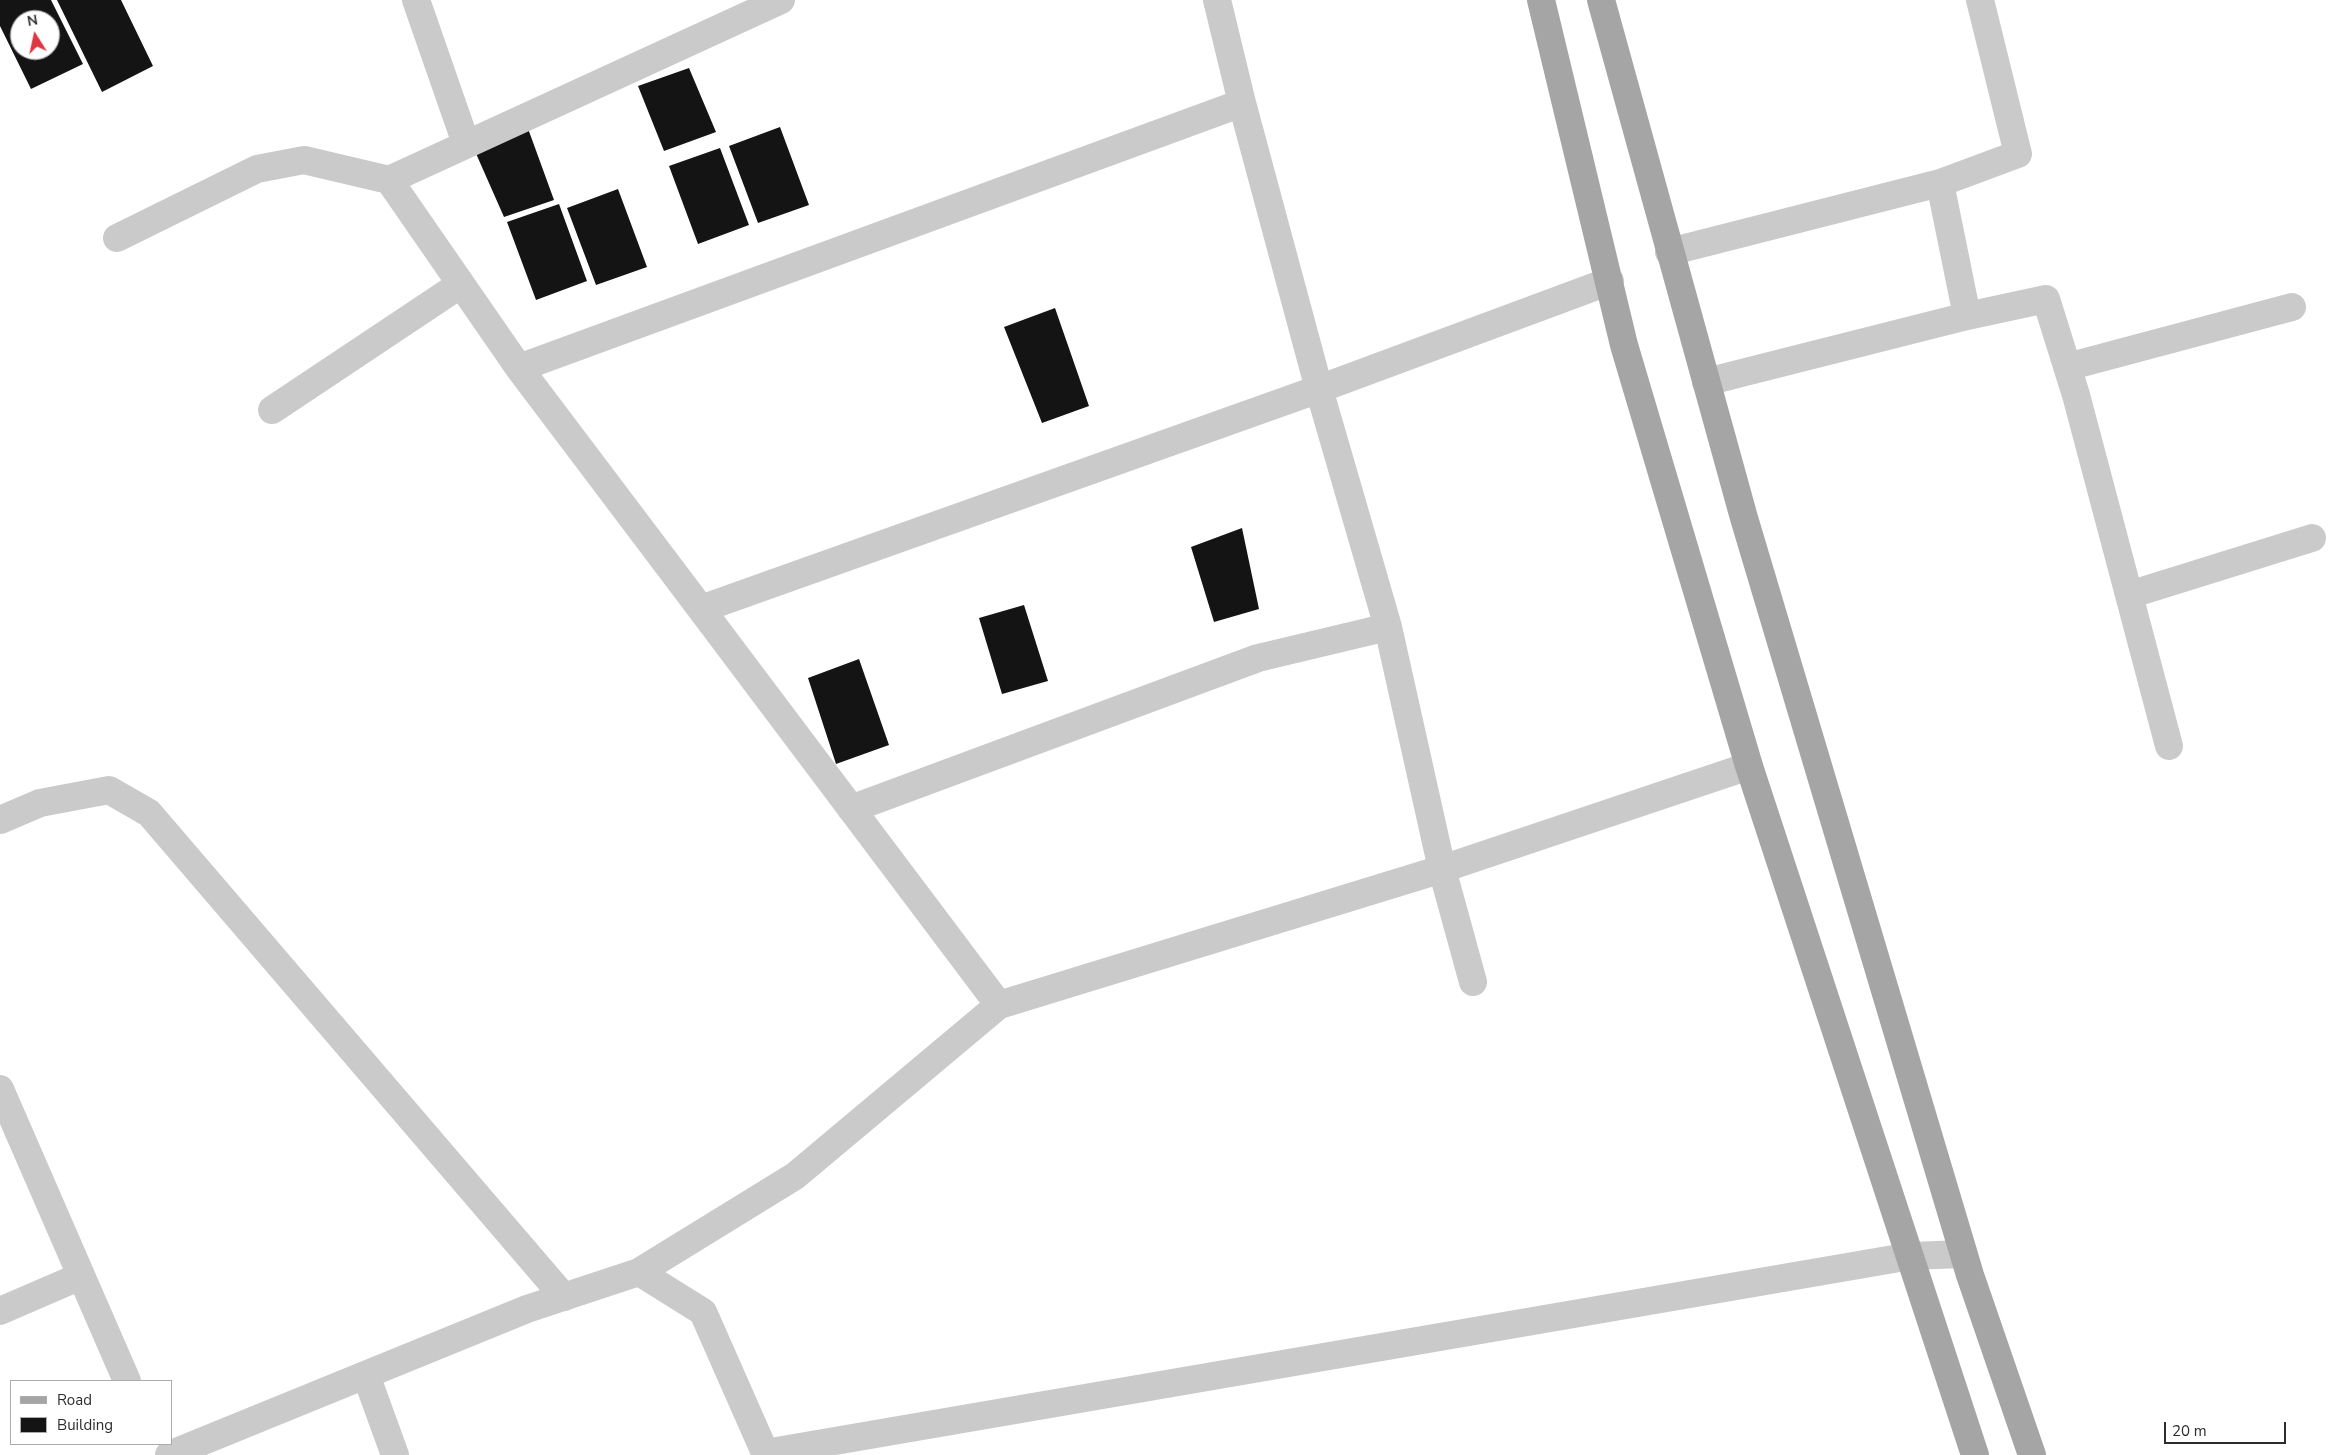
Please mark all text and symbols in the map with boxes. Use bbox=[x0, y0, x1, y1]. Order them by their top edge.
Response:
north arrow bbox=[10, 10, 60, 60]
text: N bbox=[26, 10, 39, 31]
legend bbox=[10, 1380, 172, 1445]
text: Road bbox=[57, 1390, 92, 1410]
scale bar bbox=[2166, 1412, 2288, 1444]
text: Building bbox=[57, 1415, 113, 1435]
text: 20 m bbox=[2172, 1421, 2207, 1441]

